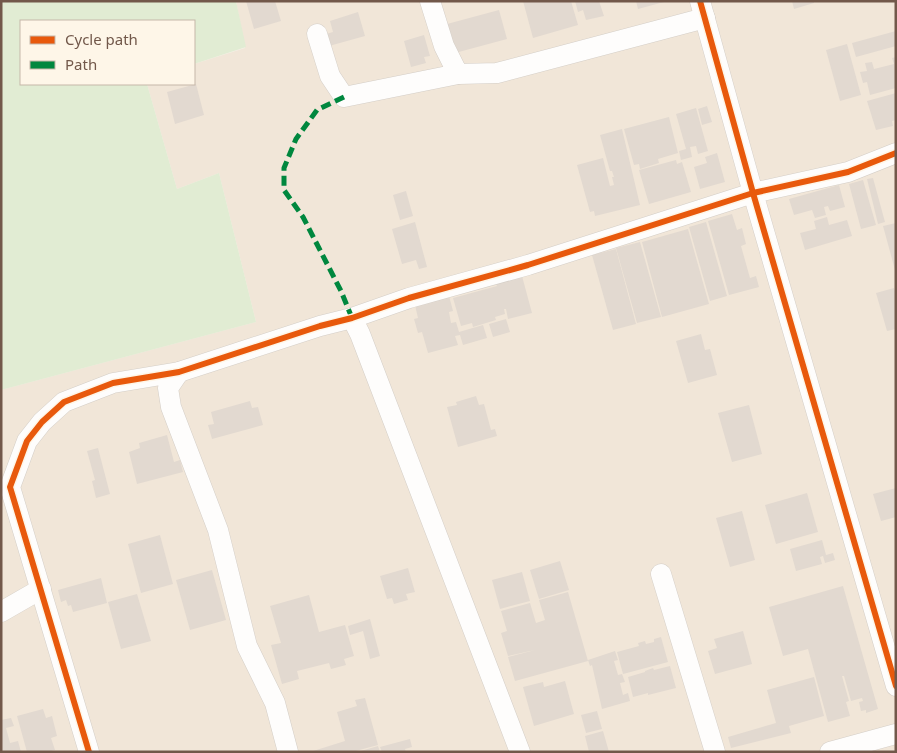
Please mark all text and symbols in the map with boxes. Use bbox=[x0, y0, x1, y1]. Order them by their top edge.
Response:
legend bbox=[20, 20, 195, 85]
text: Cycle path bbox=[65, 29, 138, 49]
text: Path bbox=[65, 54, 97, 74]

